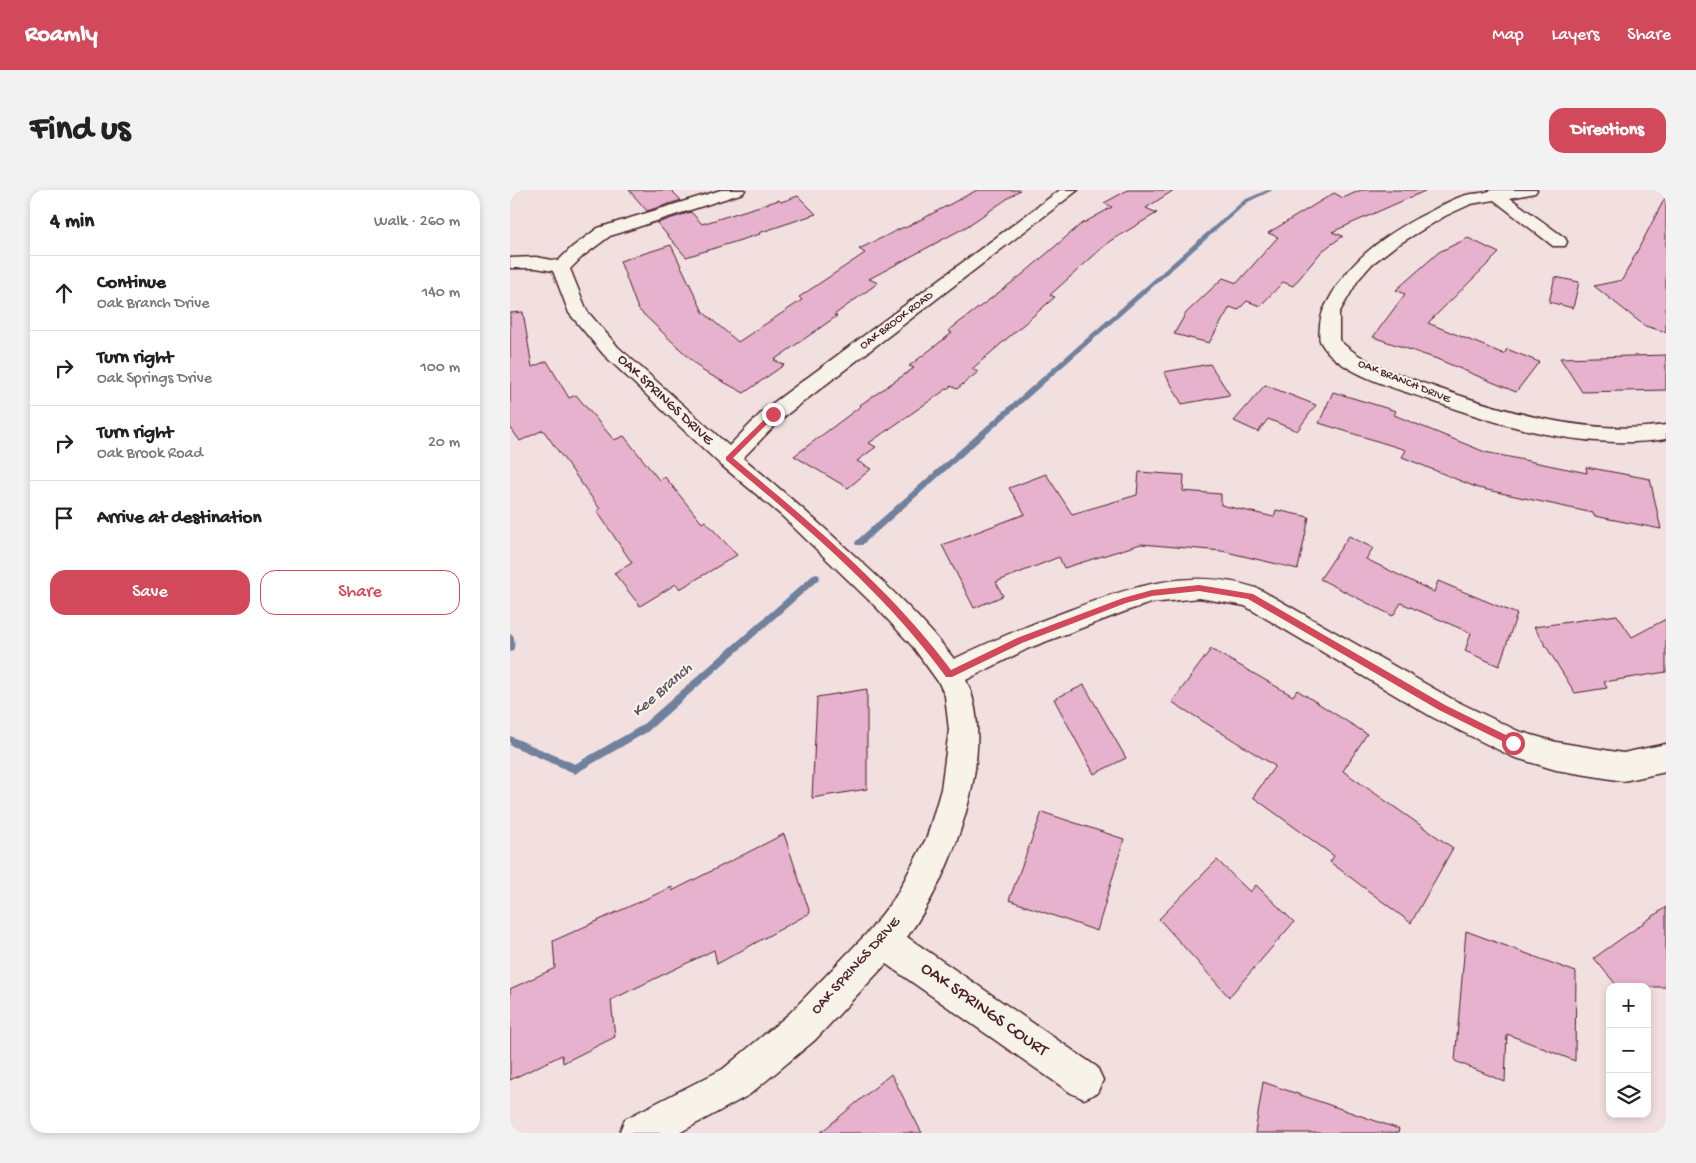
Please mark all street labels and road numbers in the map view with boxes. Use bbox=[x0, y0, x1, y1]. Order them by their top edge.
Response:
street label: OAK BROOK ROAD bbox=[857, 289, 937, 353]
street label: OAK SPRINGS DRIVE bbox=[613, 351, 717, 450]
street label: OAK BRANCH DRIVE bbox=[1356, 357, 1453, 407]
street label: OAK SPRINGS DRIVE bbox=[807, 913, 905, 1019]
street label: OAK SPRINGS COURT bbox=[916, 958, 1053, 1062]

